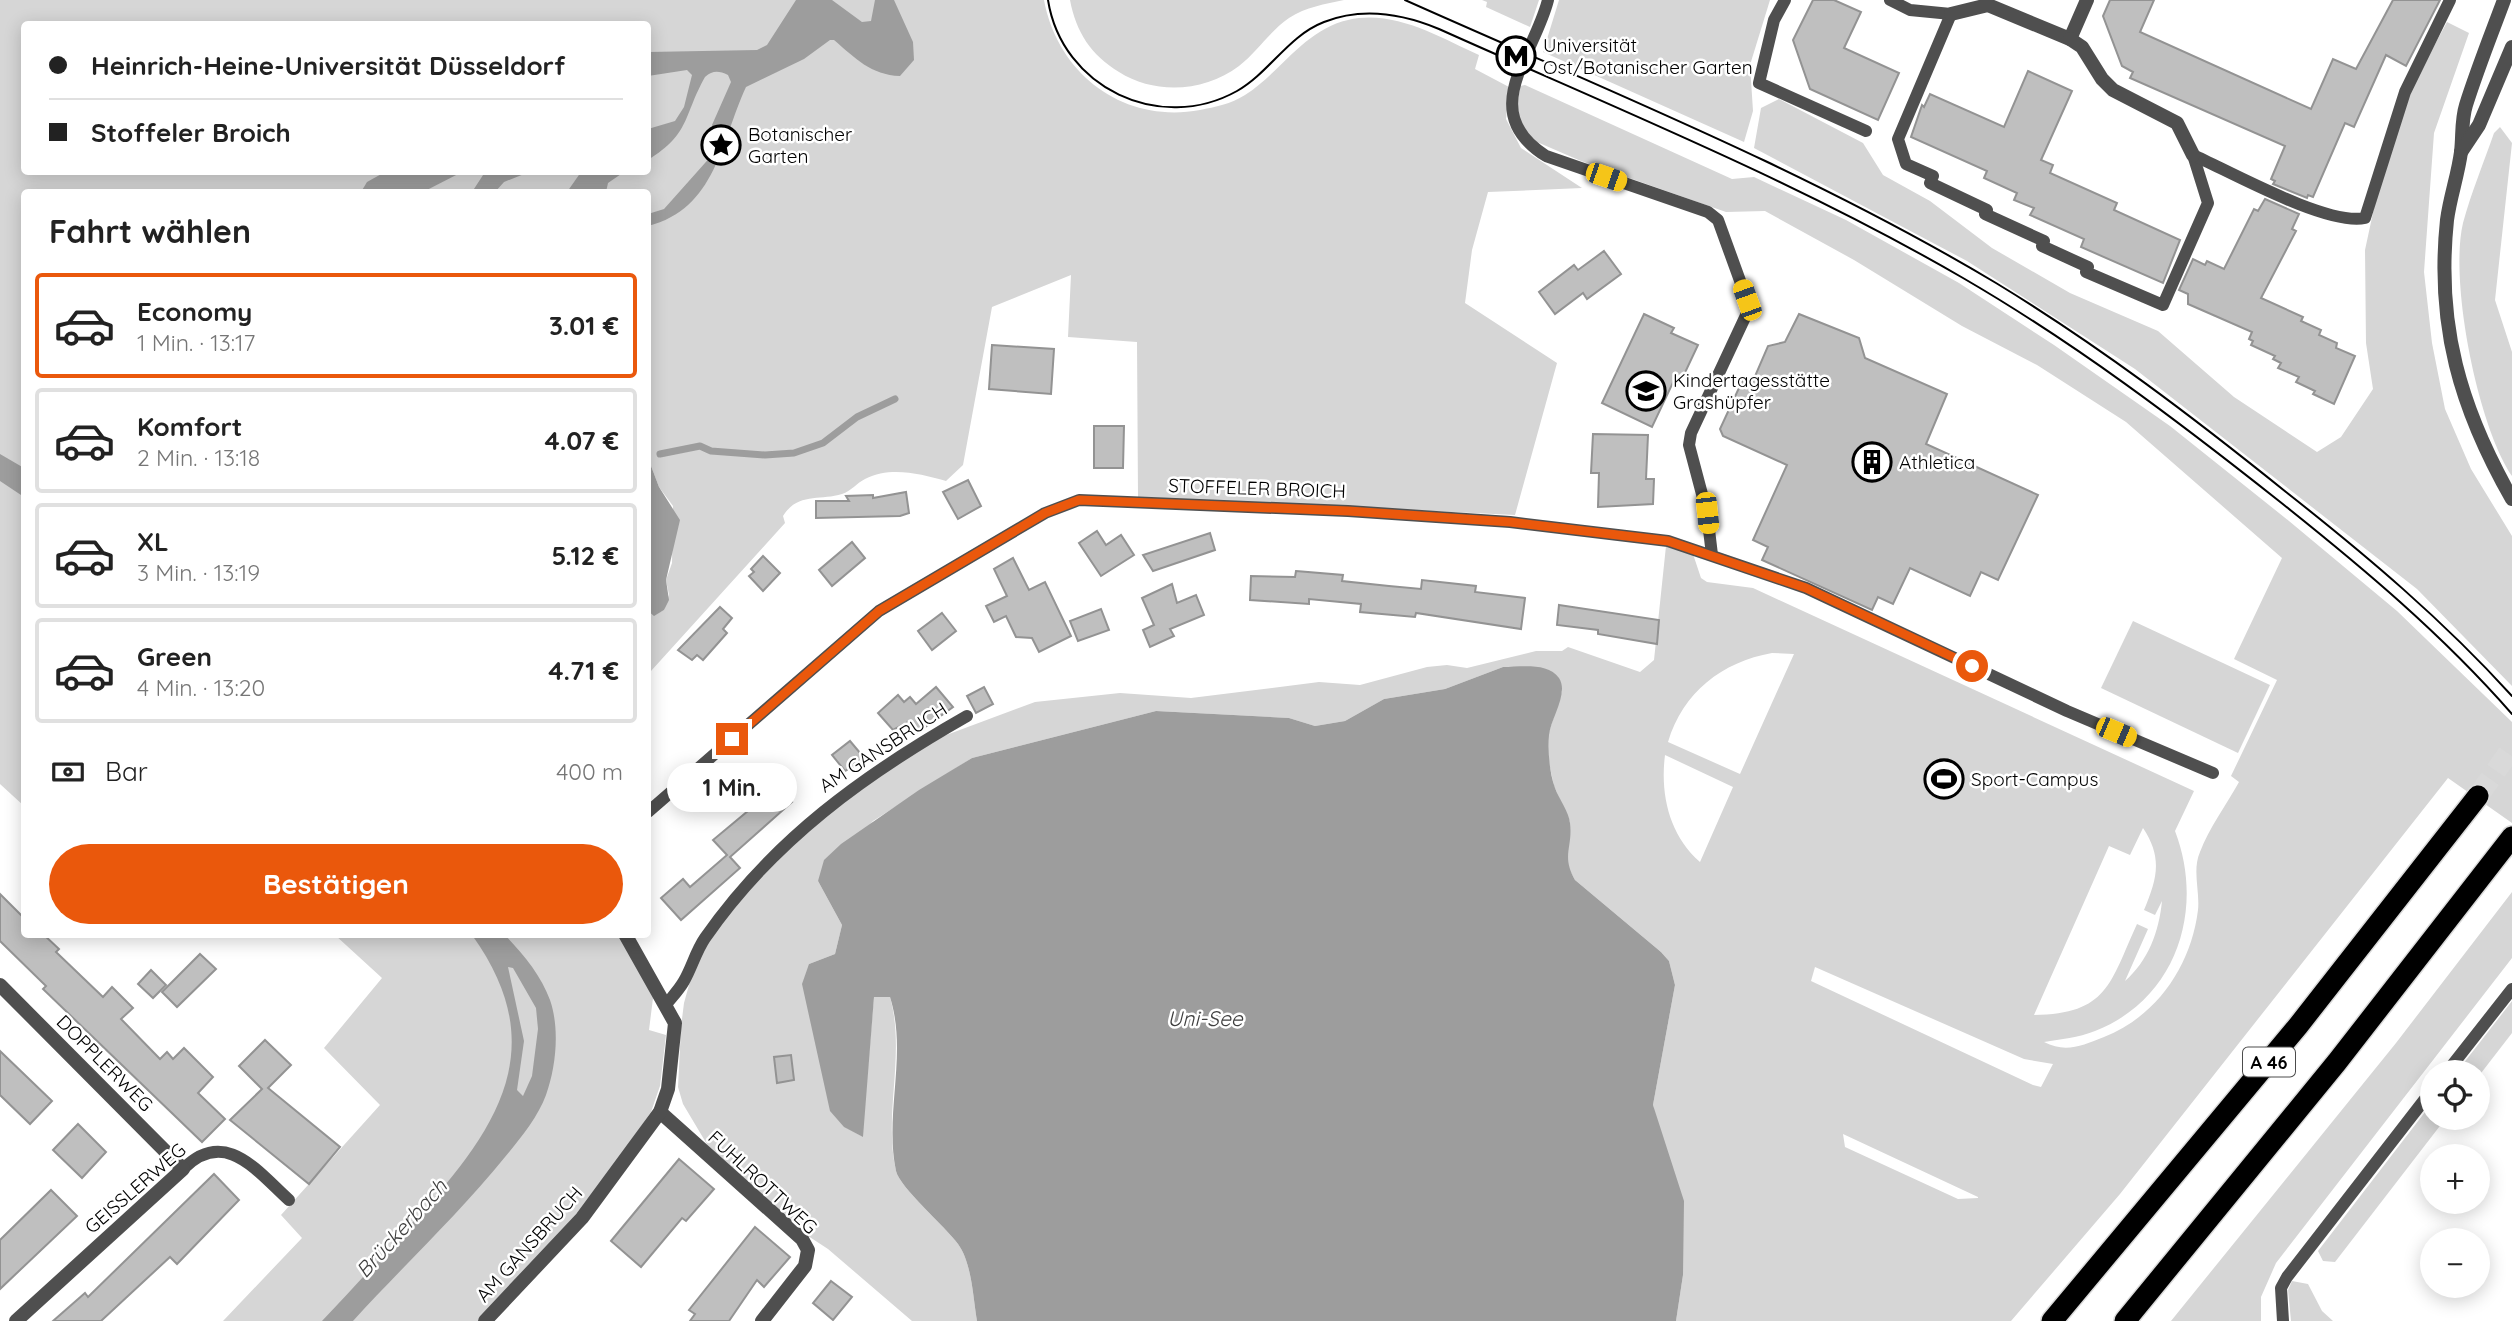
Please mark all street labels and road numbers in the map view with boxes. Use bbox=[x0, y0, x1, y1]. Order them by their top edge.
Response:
street label: STOFFELER BROICH bbox=[1168, 473, 1346, 503]
street label: AM GANSBRUCH bbox=[814, 697, 952, 797]
street label: DOPPLERWEG bbox=[52, 1010, 158, 1116]
road number: A 46 bbox=[2243, 1048, 2295, 1077]
street label: FUHLROTTWEG bbox=[703, 1125, 823, 1239]
street label: GEISSLERWEG bbox=[80, 1138, 190, 1238]
street label: AM GANSBRUCH bbox=[471, 1181, 587, 1307]

